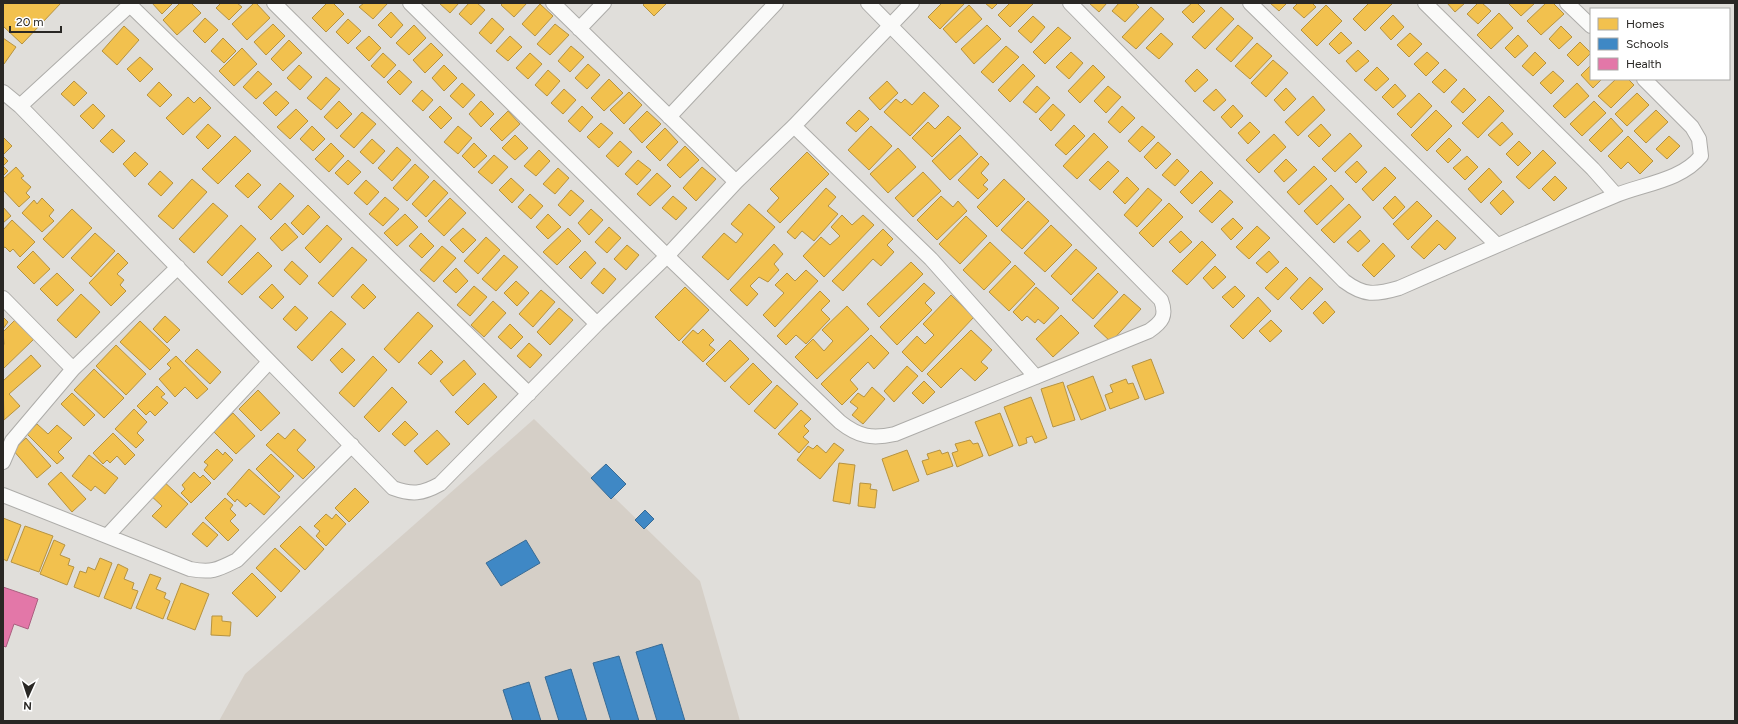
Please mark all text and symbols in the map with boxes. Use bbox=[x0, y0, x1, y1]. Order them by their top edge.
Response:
scale bar bbox=[10, 8, 61, 34]
legend bbox=[1590, 8, 1730, 80]
text: 20 m bbox=[16, 15, 44, 29]
text: Homes bbox=[1626, 17, 1665, 31]
text: Schools bbox=[1626, 37, 1669, 51]
text: Health bbox=[1626, 57, 1662, 71]
north arrow bbox=[8, 676, 48, 716]
text: N bbox=[23, 699, 32, 712]

